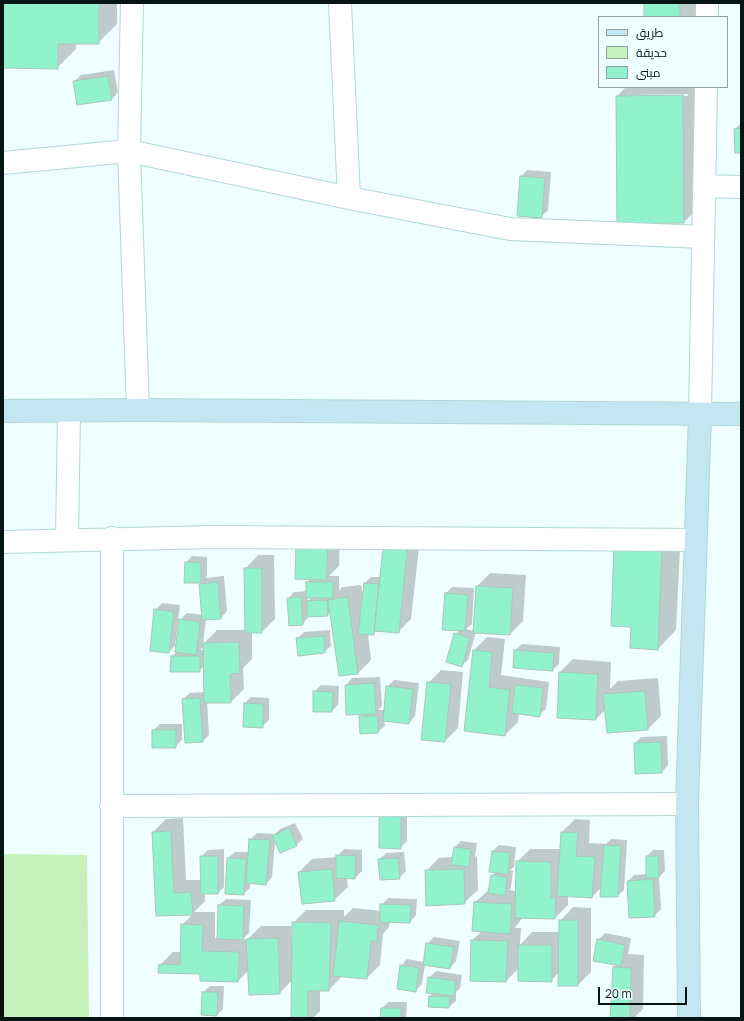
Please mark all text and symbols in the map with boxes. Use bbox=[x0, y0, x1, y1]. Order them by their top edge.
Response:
legend bbox=[598, 16, 728, 88]
text: طريق bbox=[636, 24, 663, 41]
text: حديقة bbox=[636, 44, 667, 61]
text: مبنى bbox=[636, 64, 661, 81]
scale bar bbox=[600, 979, 689, 1005]
text: 20 m bbox=[605, 985, 632, 1002]

